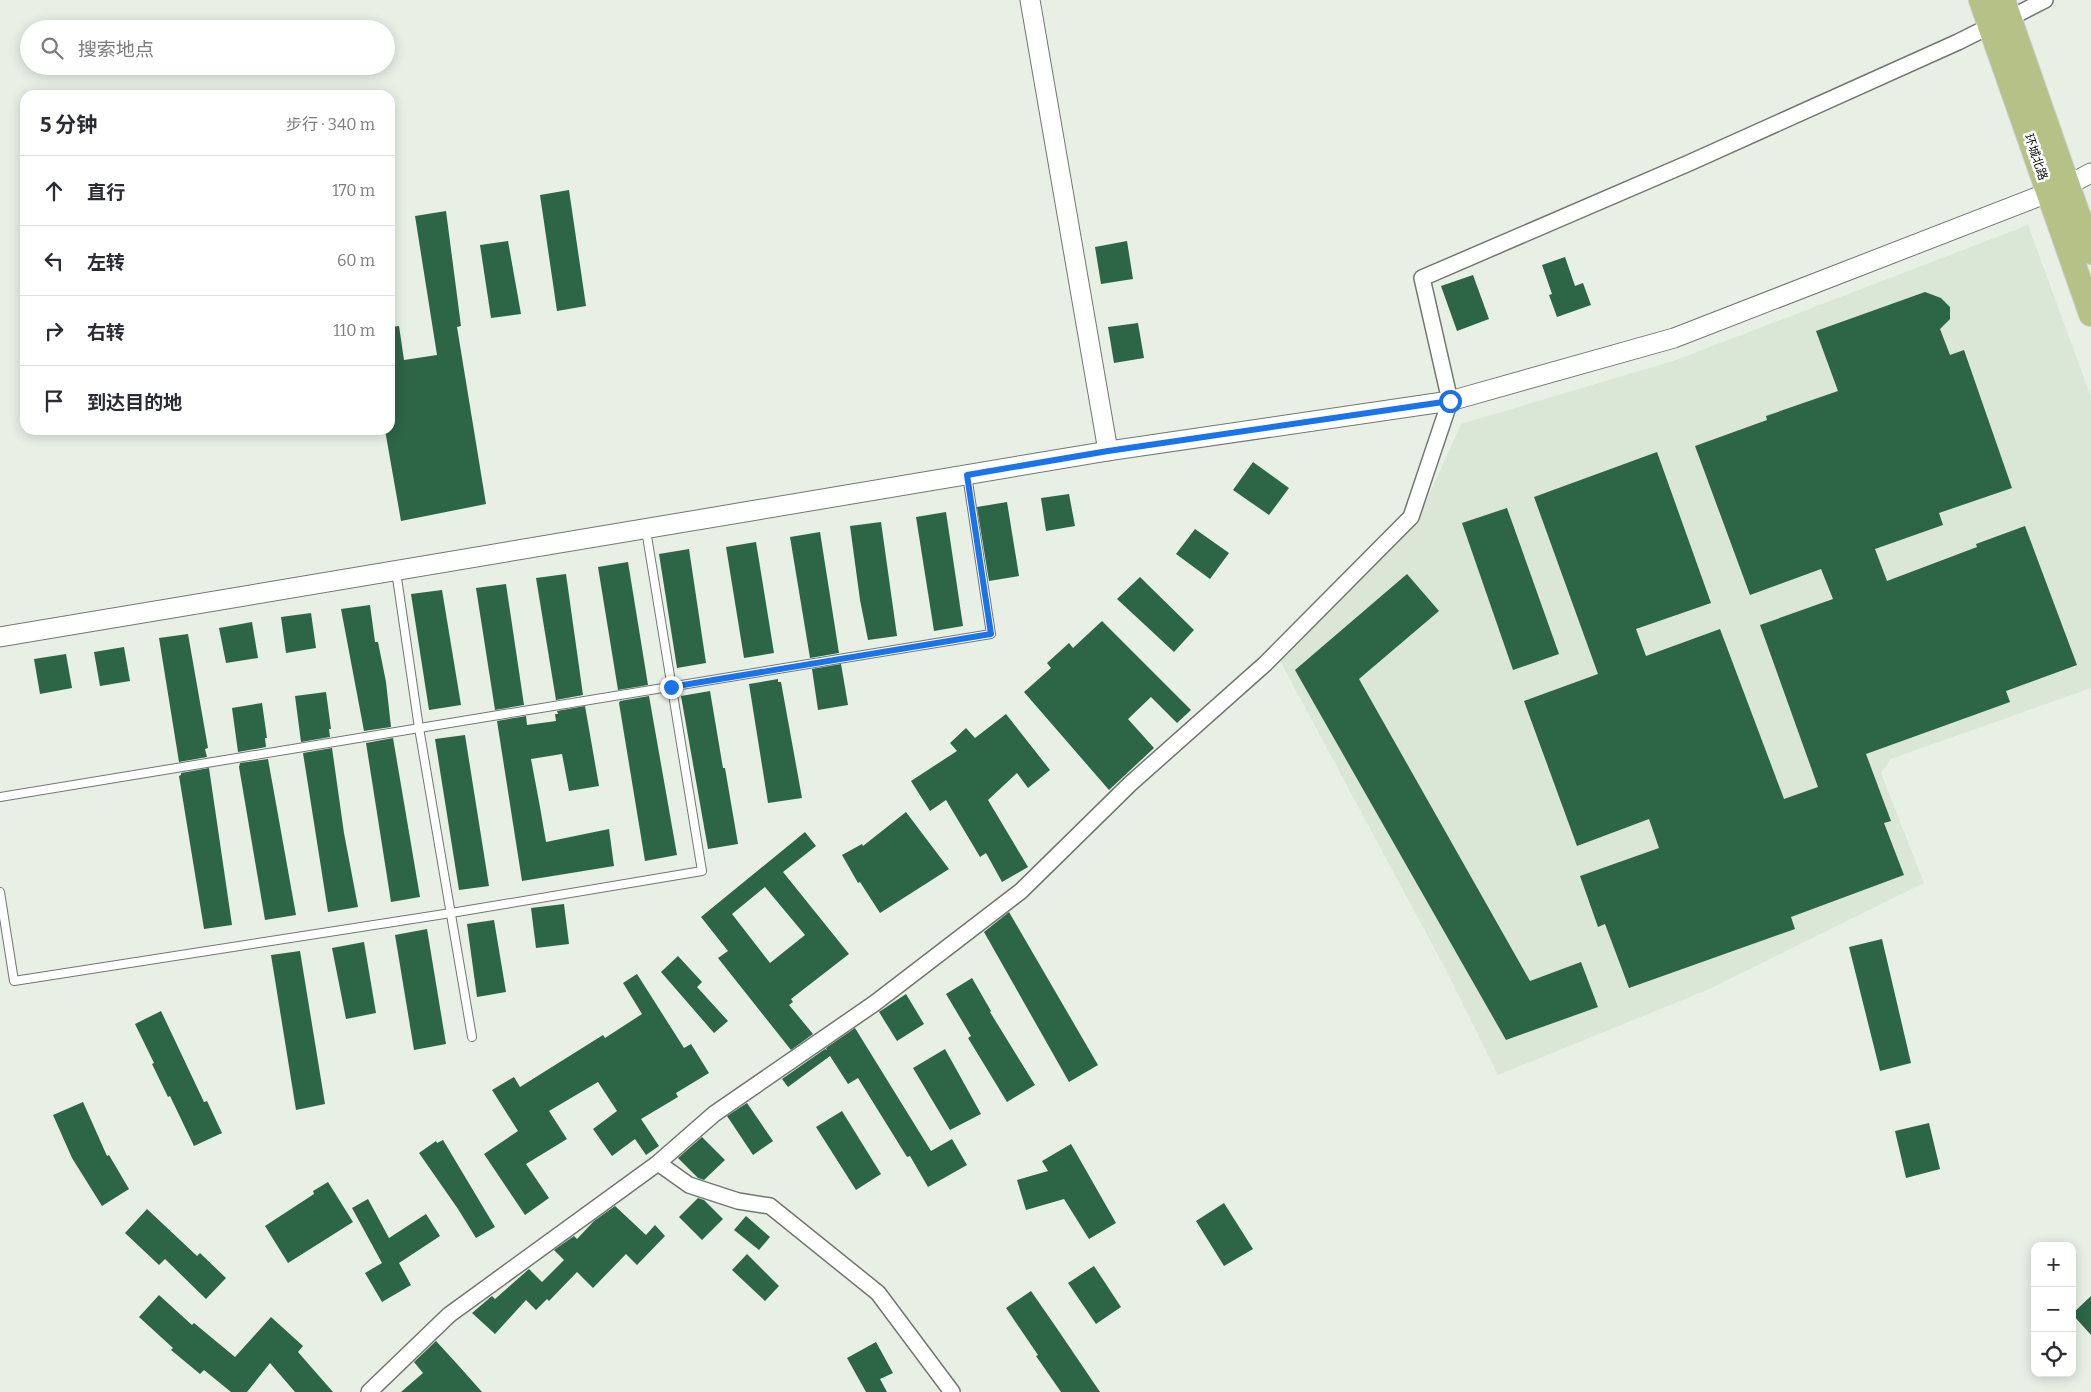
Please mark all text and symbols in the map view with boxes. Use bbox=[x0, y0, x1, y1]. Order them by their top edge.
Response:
search box bbox=[20, 20, 395, 75]
icon: search bbox=[38, 34, 66, 62]
text: 搜索地点 bbox=[78, 38, 154, 61]
text: 5 分钟 bbox=[40, 112, 97, 138]
text: 步行 · 340 m bbox=[286, 115, 375, 134]
street label: 环城北路 bbox=[2022, 132, 2050, 182]
icon: ahead bbox=[40, 177, 68, 205]
text: 直行 bbox=[87, 181, 125, 204]
text: 170 m bbox=[332, 181, 375, 200]
icon: left bbox=[40, 247, 68, 275]
text: 左转 bbox=[87, 251, 125, 274]
text: 60 m bbox=[337, 251, 375, 270]
icon: right bbox=[40, 317, 68, 345]
text: 右转 bbox=[87, 321, 125, 344]
text: 110 m bbox=[333, 321, 375, 340]
icon: arrive bbox=[40, 387, 68, 415]
route start bbox=[1439, 390, 1462, 413]
text: 到达目的地 bbox=[87, 391, 182, 414]
route end bbox=[660, 676, 683, 699]
map controls bbox=[2031, 1242, 2076, 1377]
button: + bbox=[2031, 1242, 2076, 1287]
button: − bbox=[2031, 1287, 2076, 1332]
button: locate bbox=[2031, 1332, 2076, 1377]

